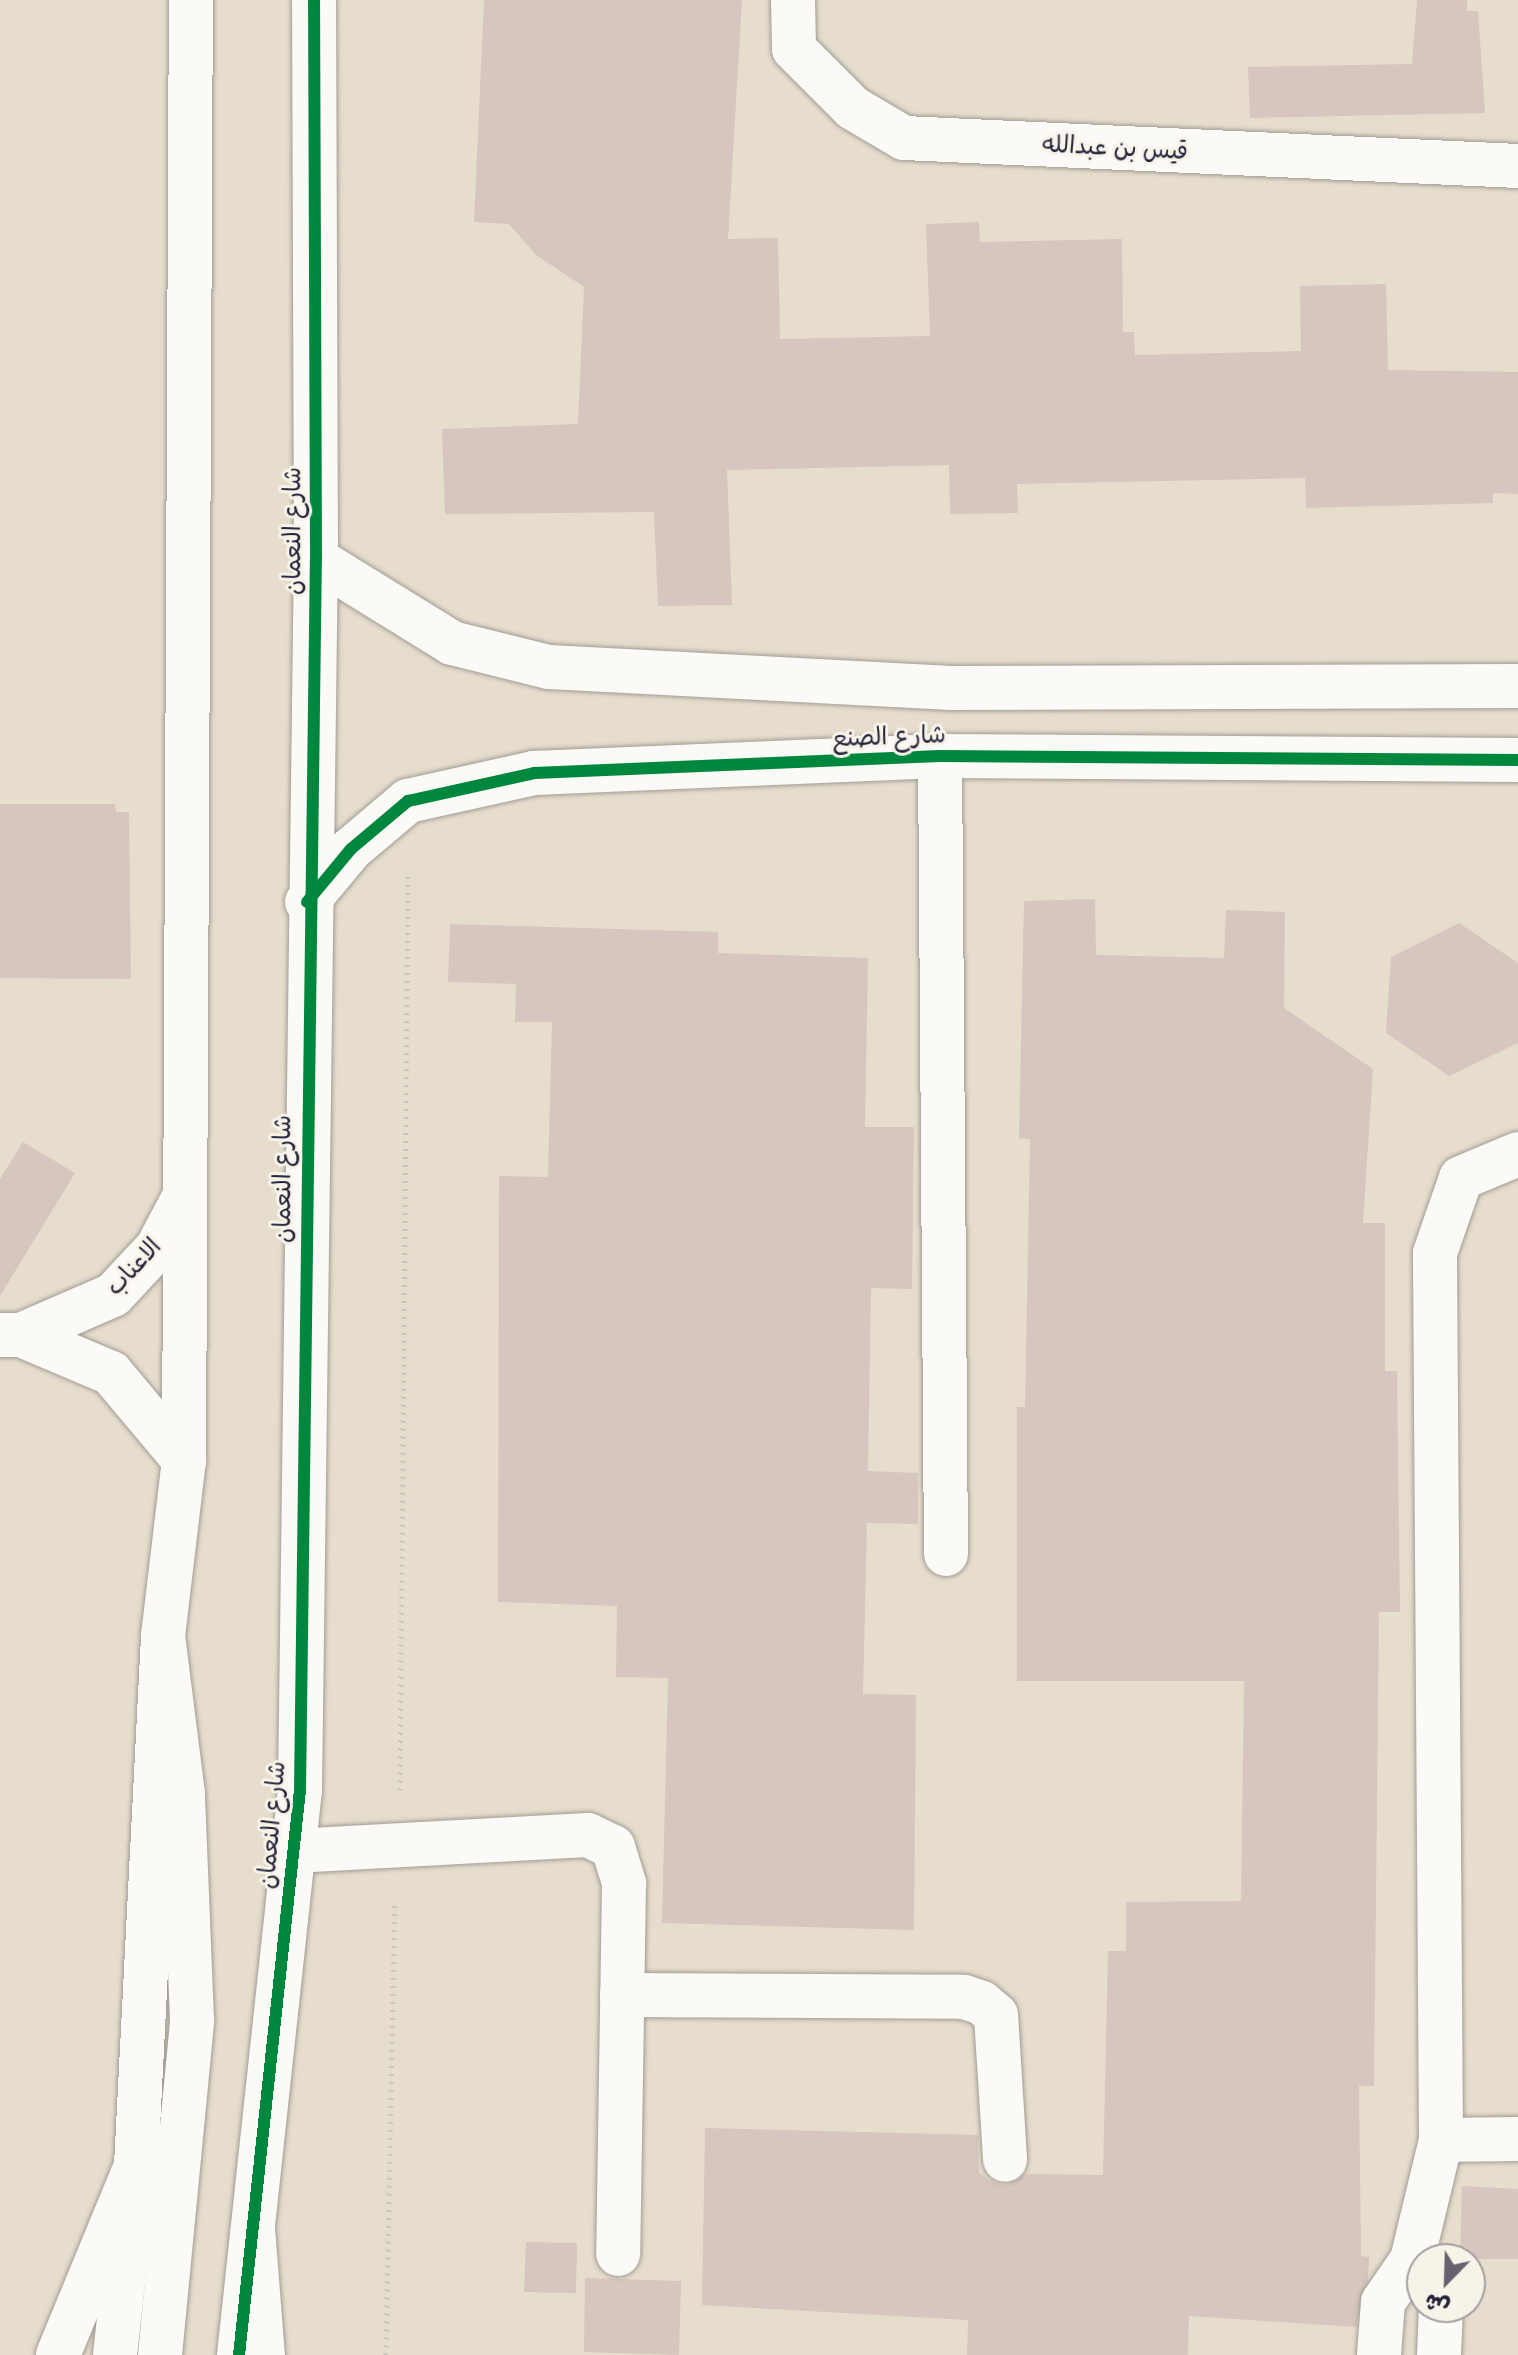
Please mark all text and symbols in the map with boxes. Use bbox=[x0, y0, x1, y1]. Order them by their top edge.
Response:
street label: قيس بن عبدالله bbox=[1041, 130, 1189, 166]
street label: شارع النعمان bbox=[279, 467, 307, 595]
street label: شارع الصنع bbox=[832, 721, 946, 753]
street label: شارع النعمان bbox=[269, 1115, 297, 1243]
street label: الاعناب bbox=[100, 1232, 168, 1302]
street label: شارع النعمان bbox=[252, 1760, 292, 1890]
north arrow bbox=[1406, 2243, 1486, 2323]
text: ش bbox=[1421, 2287, 1454, 2321]

